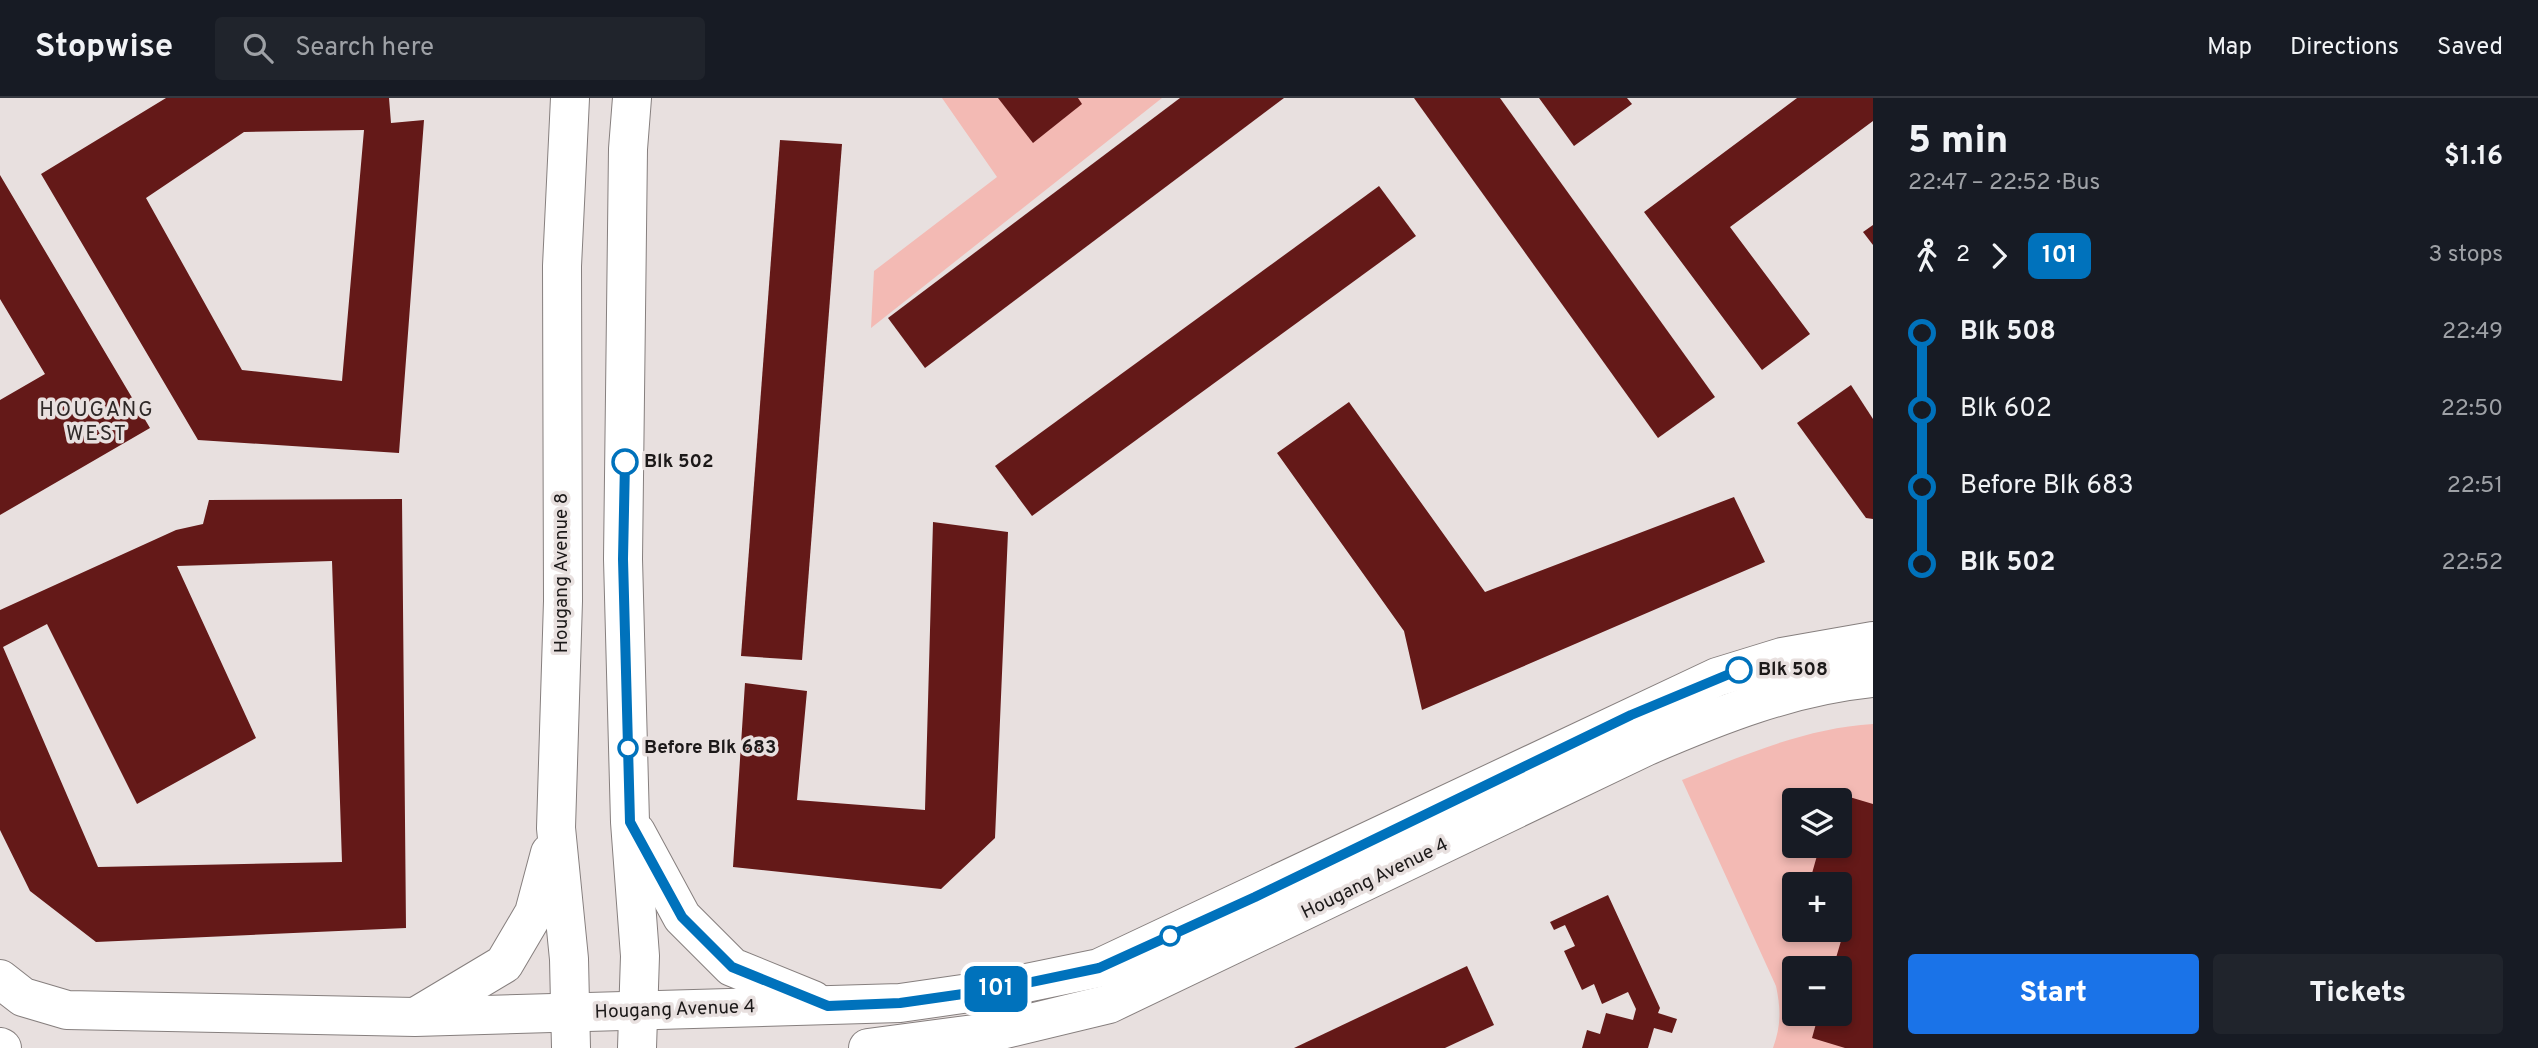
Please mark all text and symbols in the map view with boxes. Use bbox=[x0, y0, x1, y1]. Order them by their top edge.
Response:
search box bbox=[215, 17, 705, 80]
text: Stopwise bbox=[35, 27, 173, 69]
icon: search bbox=[239, 29, 277, 67]
text: Search here bbox=[295, 32, 434, 65]
text: Map bbox=[2207, 33, 2252, 63]
text: Directions bbox=[2290, 33, 2399, 63]
text: Saved bbox=[2437, 33, 2503, 63]
text: 5 min bbox=[1908, 118, 2008, 167]
text: $1.16 bbox=[2444, 141, 2503, 174]
text: 22:47 – 22:52 · Bus bbox=[1908, 169, 2100, 198]
icon: walk bbox=[1908, 237, 1946, 275]
icon: forward bbox=[1980, 237, 2018, 275]
text: 2 bbox=[1956, 241, 1970, 270]
text: 101 bbox=[2042, 241, 2077, 271]
text: 3 stops bbox=[2428, 241, 2503, 270]
text: Blk 508 bbox=[1960, 316, 2056, 349]
text: 22:49 bbox=[2442, 318, 2503, 347]
text: Blk 602 bbox=[1960, 393, 2052, 426]
text: 22:50 bbox=[2441, 395, 2503, 424]
district label: HOUGANG WEST bbox=[39, 397, 155, 448]
marker: Blk 502 bbox=[612, 449, 638, 475]
place label: Blk 502 bbox=[644, 450, 714, 474]
text: Before Blk 683 bbox=[1960, 470, 2134, 503]
text: 22:51 bbox=[2447, 472, 2503, 501]
street label: Hougang Avenue 8 bbox=[550, 493, 574, 653]
text: Blk 502 bbox=[1960, 547, 2055, 580]
text: 22:52 bbox=[2441, 549, 2503, 578]
marker: Blk 508 bbox=[1726, 657, 1752, 683]
place label: Blk 508 bbox=[1758, 658, 1828, 682]
place label: Before Blk 683 bbox=[644, 736, 776, 760]
marker: Before Blk 683 bbox=[618, 738, 638, 758]
map controls bbox=[1782, 788, 1852, 1026]
button: layers bbox=[1782, 788, 1852, 858]
street label: Hougang Avenue 4 bbox=[1297, 833, 1453, 925]
button: + bbox=[1782, 872, 1852, 942]
unlabelled marker bbox=[1160, 926, 1180, 946]
button: Start bbox=[1908, 954, 2199, 1034]
button: Tickets bbox=[2213, 954, 2503, 1034]
button: − bbox=[1782, 956, 1852, 1026]
line badge: 101 bbox=[956, 966, 1036, 1012]
text: 101 bbox=[979, 974, 1013, 1004]
street label: Hougang Avenue 4 bbox=[594, 995, 756, 1025]

